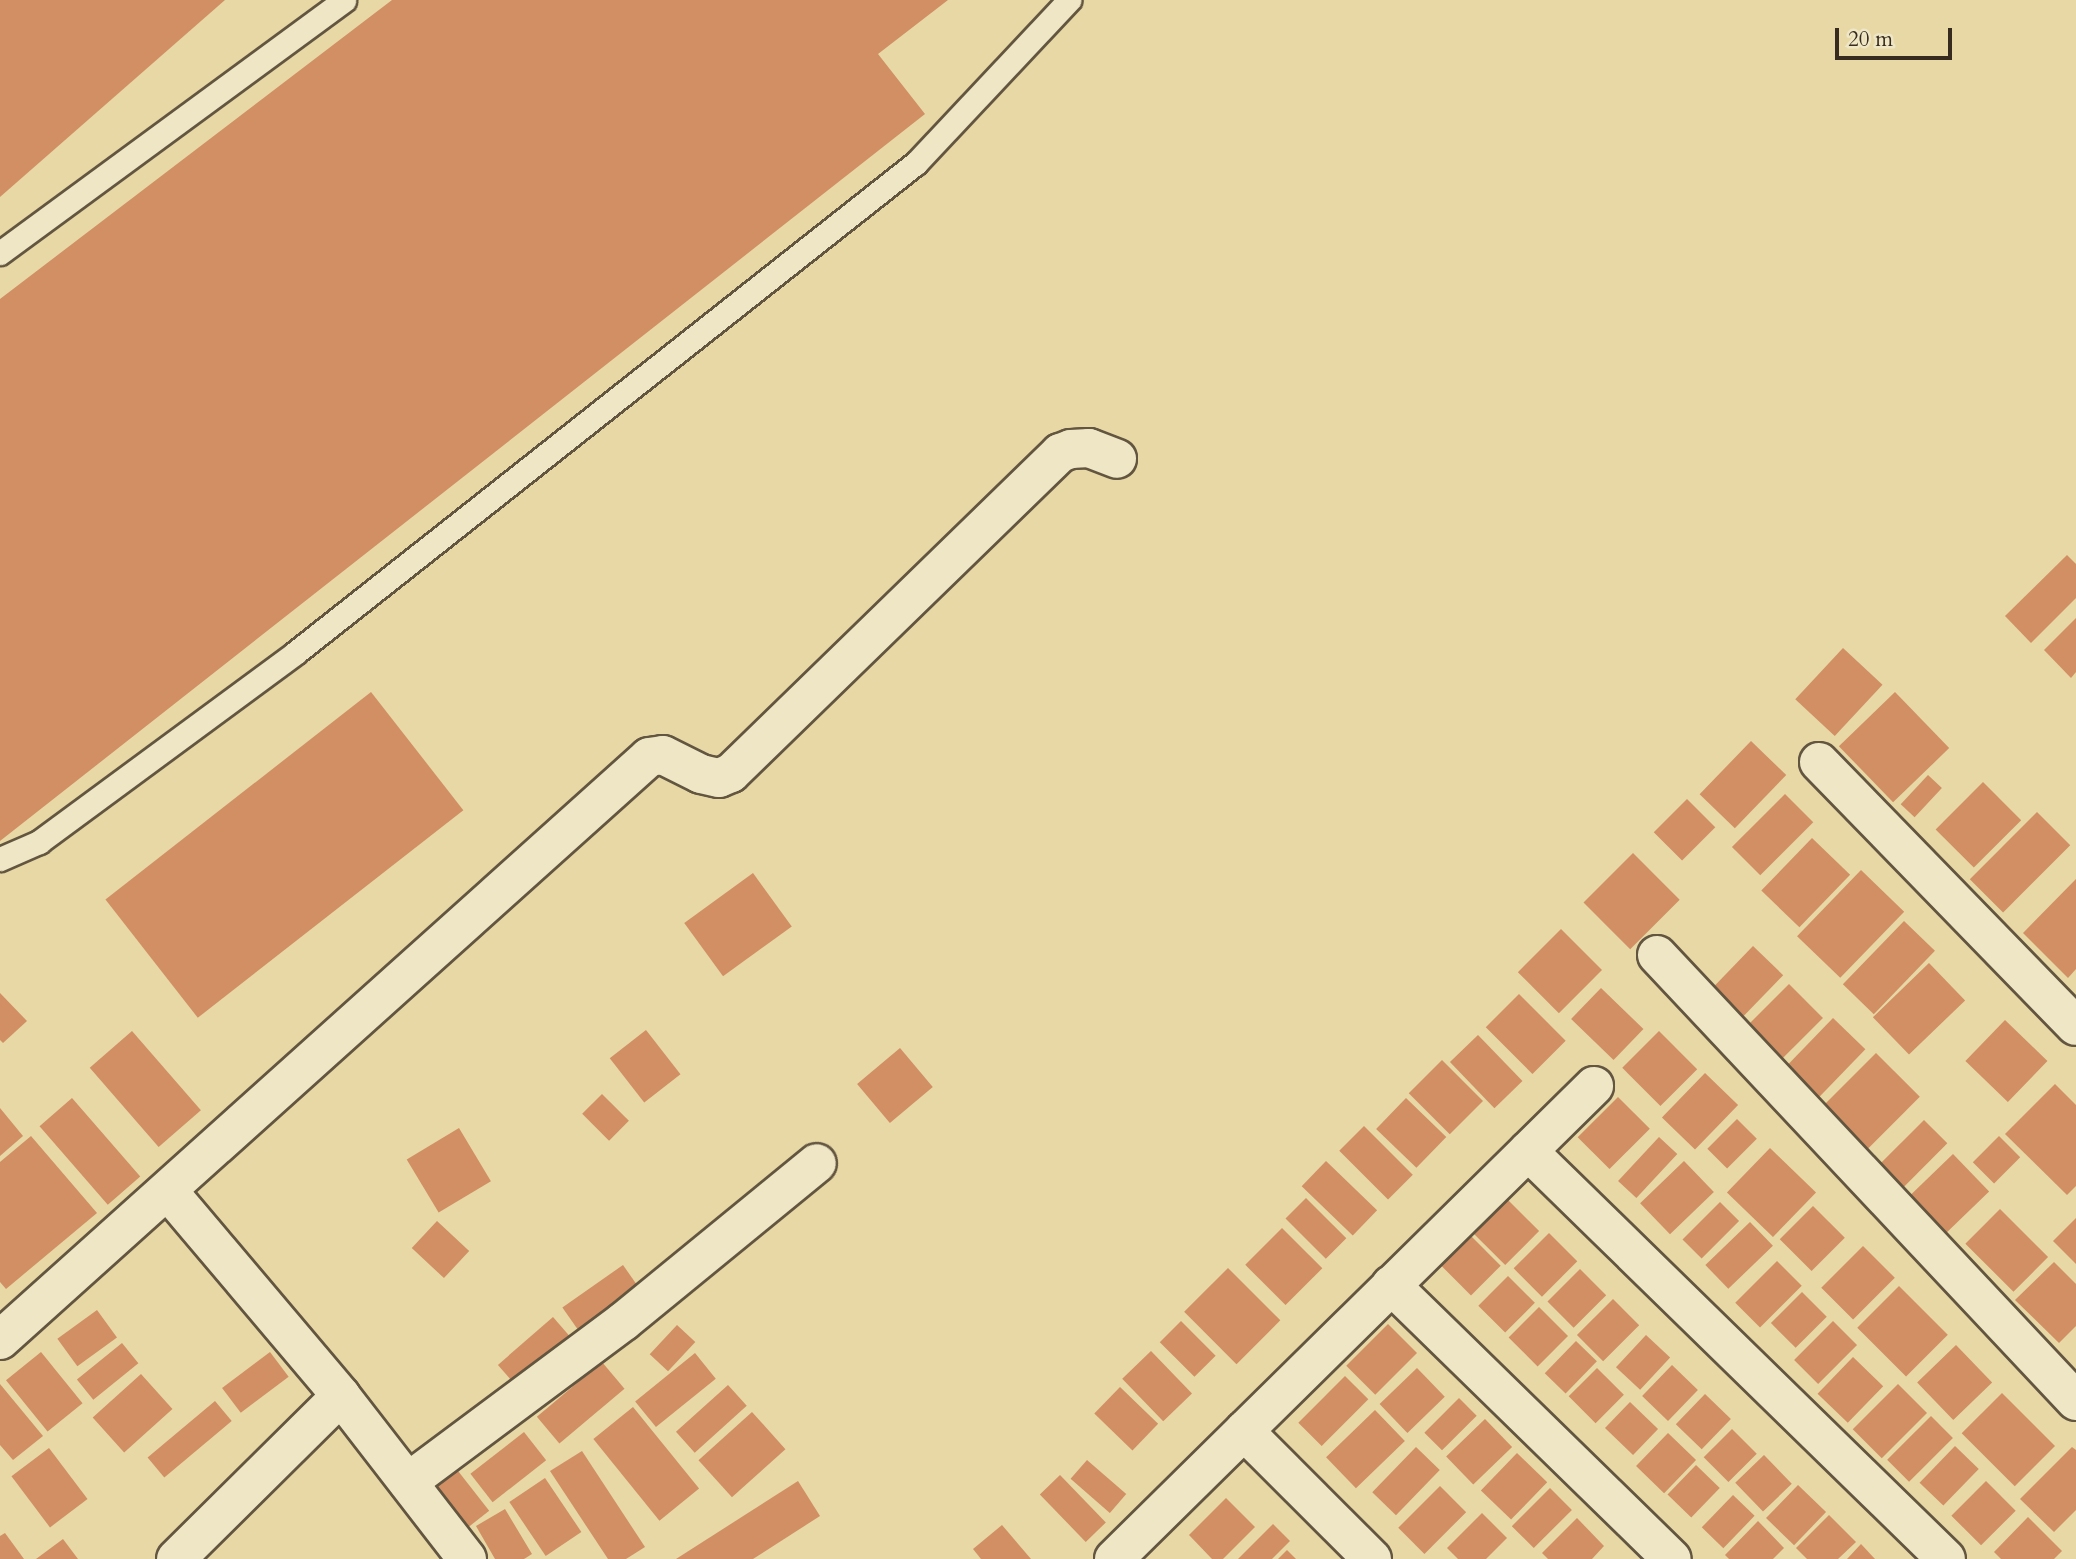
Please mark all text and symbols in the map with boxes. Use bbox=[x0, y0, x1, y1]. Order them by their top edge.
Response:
scale bar bbox=[1838, 14, 1955, 58]
text: 20 m bbox=[1848, 25, 1893, 54]

